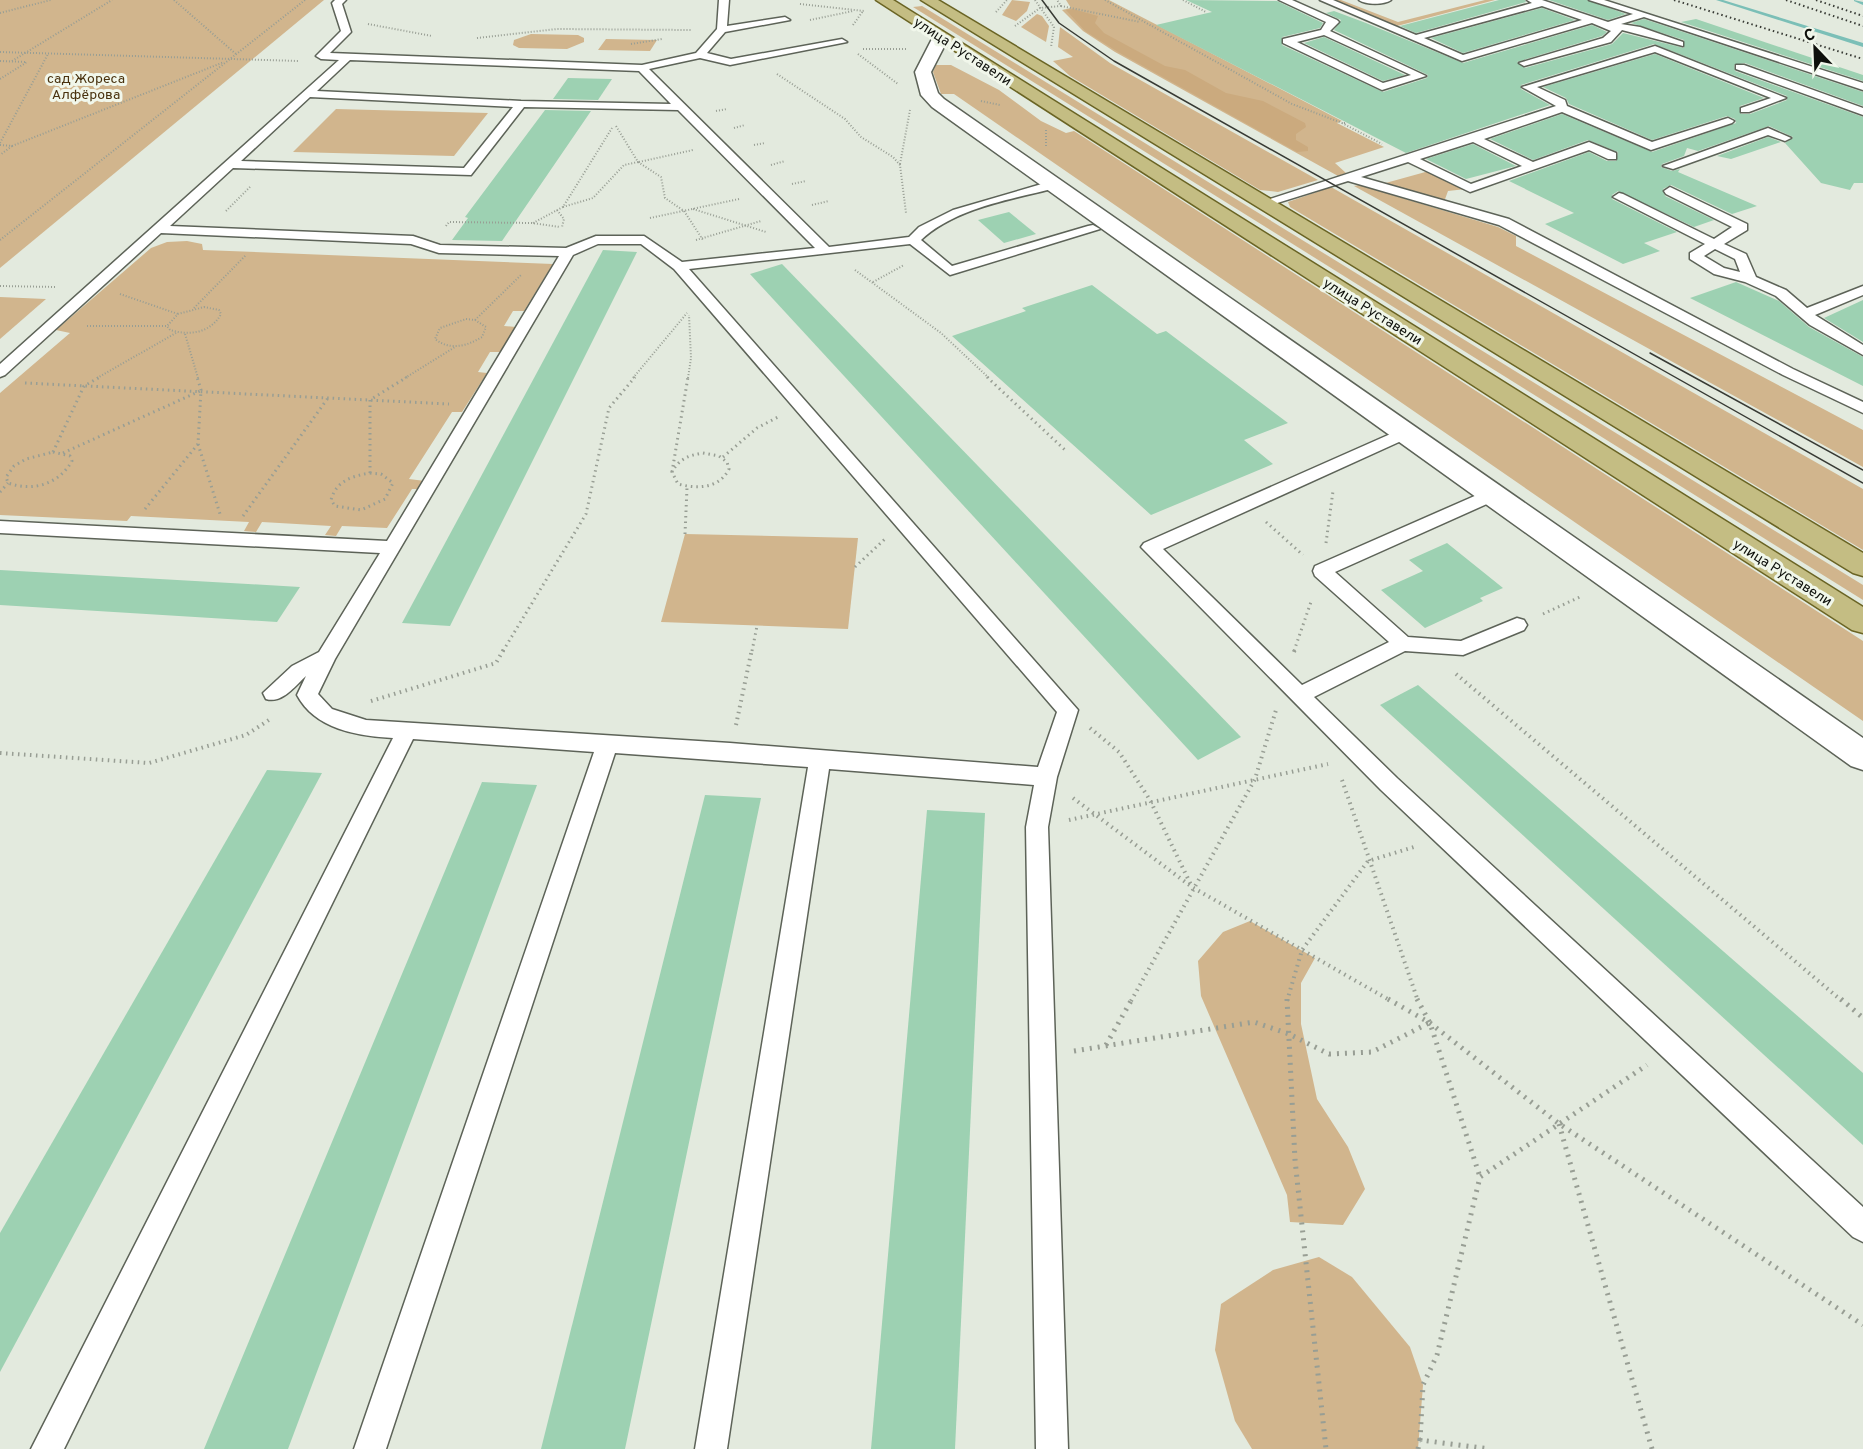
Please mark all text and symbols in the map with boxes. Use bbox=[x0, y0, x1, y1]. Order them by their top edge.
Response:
street label: улица Руставели bbox=[910, 14, 1014, 90]
north arrow bbox=[1785, 18, 1845, 78]
text: С bbox=[1801, 25, 1819, 47]
park label: сад Жореса Алфёрова bbox=[47, 71, 125, 104]
street label: улица Руставели bbox=[1320, 275, 1425, 350]
street label: улица Руставели bbox=[1730, 536, 1835, 611]

